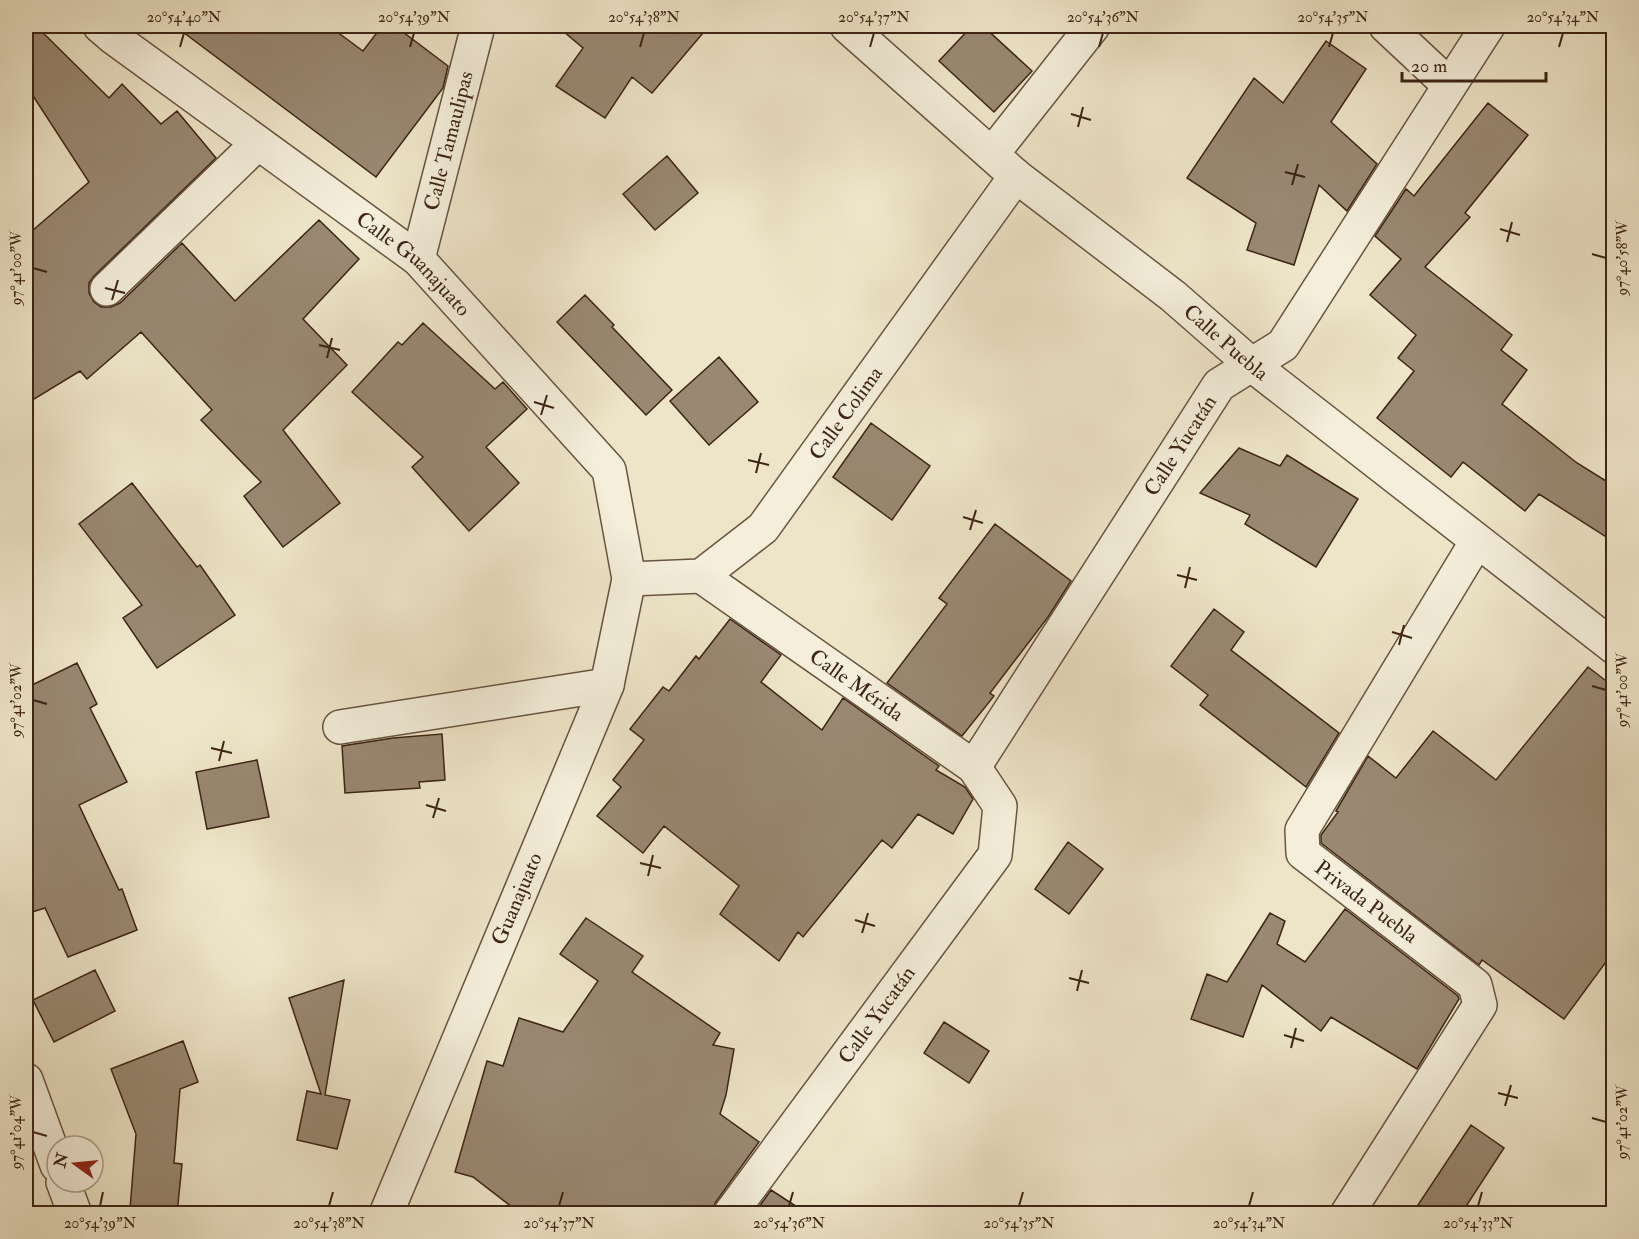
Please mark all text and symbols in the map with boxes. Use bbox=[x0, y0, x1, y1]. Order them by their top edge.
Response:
text: 20°54'40"N bbox=[147, 8, 222, 27]
text: 20°54'39"N bbox=[378, 8, 451, 27]
text: 20°54'38"N bbox=[608, 8, 680, 27]
text: 20°54'37"N bbox=[838, 8, 910, 27]
text: 20°54'36"N bbox=[1067, 8, 1140, 27]
text: 20°54'35"N bbox=[1297, 8, 1369, 27]
text: 20°54'34"N bbox=[1527, 8, 1600, 27]
scale bar bbox=[1402, 45, 1546, 83]
text: 20 m bbox=[1411, 55, 1447, 78]
street label: Calle Tamaulipas bbox=[418, 68, 479, 213]
street label: Calle Guanajuato bbox=[351, 205, 477, 322]
text: 97°40'58"W bbox=[1613, 220, 1632, 296]
text: 97°41'00"W bbox=[7, 230, 26, 306]
street label: Calle Puebla bbox=[1178, 298, 1274, 387]
street label: Calle Colima bbox=[803, 361, 889, 465]
street label: Calle Yucatán bbox=[1138, 390, 1223, 501]
street label: Calle Mérida bbox=[804, 643, 909, 727]
text: 97°41'00"W bbox=[1613, 652, 1632, 728]
text: 97°41'02"W bbox=[7, 662, 26, 738]
street label: Guanajuato bbox=[485, 849, 549, 949]
street label: Privada Puebla bbox=[1309, 854, 1423, 950]
street label: Calle Yucatán bbox=[832, 961, 922, 1069]
text: 97°41'02"W bbox=[1613, 1084, 1632, 1160]
text: 97°41'04"W bbox=[7, 1094, 26, 1170]
north arrow bbox=[45, 1134, 105, 1194]
text: N bbox=[50, 1150, 73, 1171]
text: 20°54'39"N bbox=[64, 1214, 137, 1233]
text: 20°54'38"N bbox=[293, 1214, 365, 1233]
text: 20°54'37"N bbox=[523, 1214, 595, 1233]
text: 20°54'36"N bbox=[753, 1214, 826, 1233]
text: 20°54'35"N bbox=[983, 1214, 1055, 1233]
text: 20°54'34"N bbox=[1213, 1214, 1286, 1233]
text: 20°54'33"N bbox=[1443, 1214, 1514, 1233]

